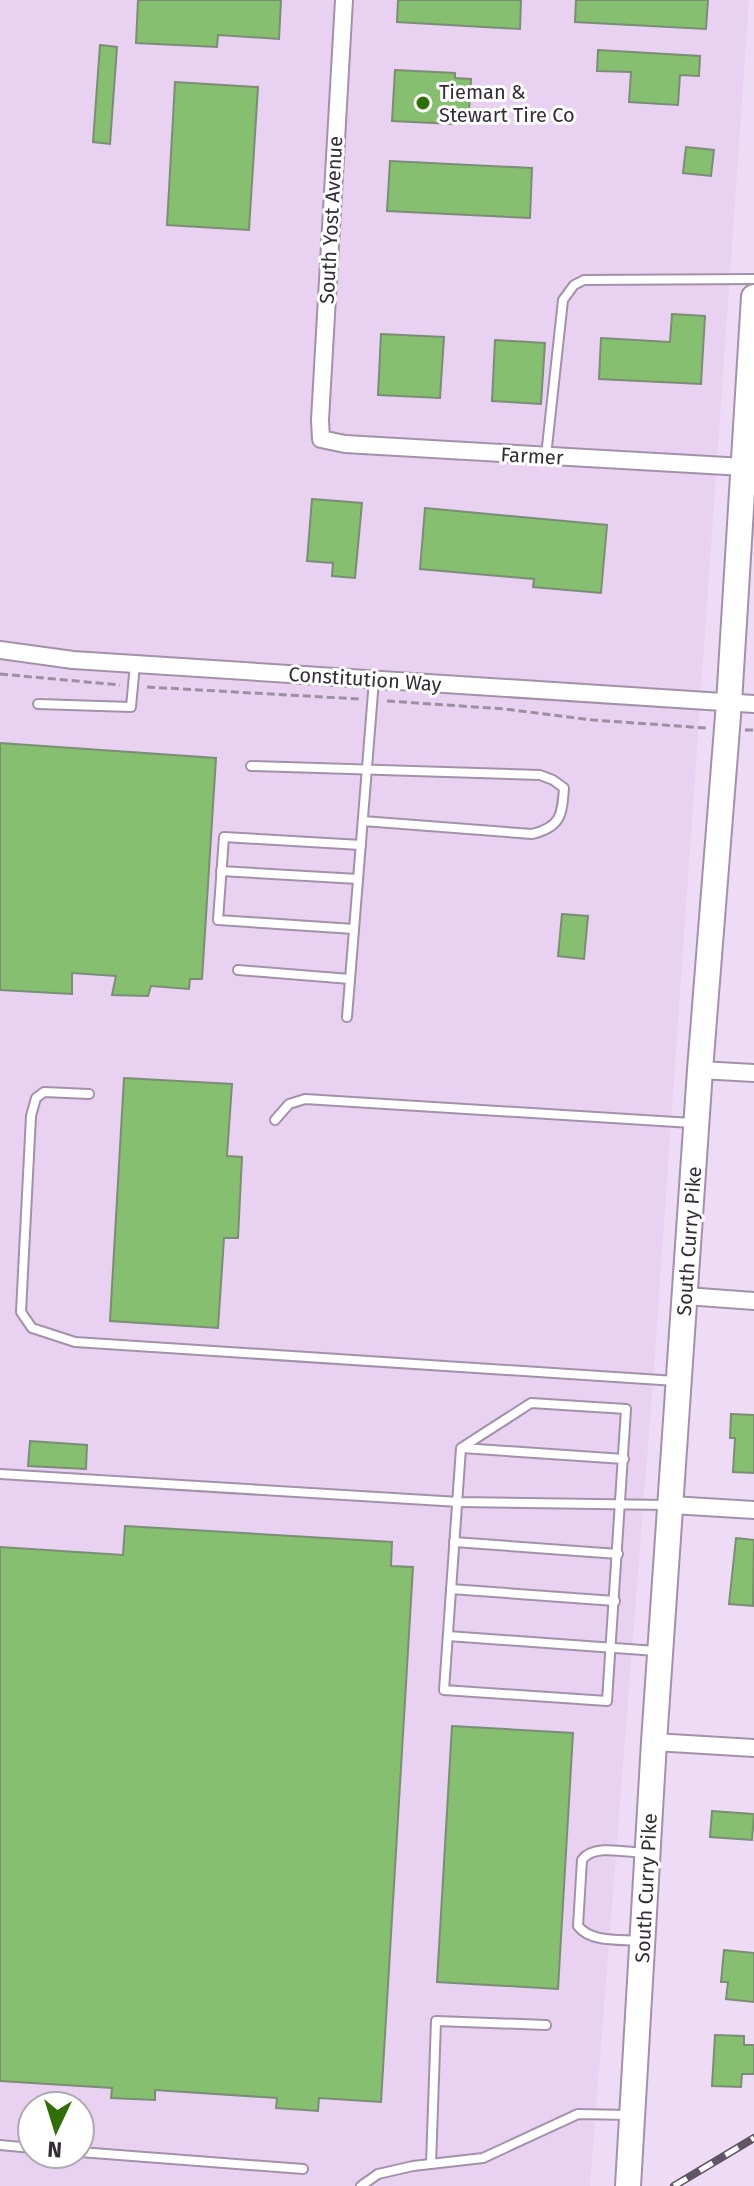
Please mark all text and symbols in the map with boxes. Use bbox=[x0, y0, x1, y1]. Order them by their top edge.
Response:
place label: Tieman & Stewart Tire Co bbox=[439, 80, 575, 127]
marker: Tieman & Stewart Tire Co bbox=[414, 94, 432, 112]
street label: South Yost Avenue bbox=[315, 135, 347, 305]
street label: Farmer bbox=[500, 442, 564, 470]
street label: Constitution Way bbox=[288, 662, 442, 696]
street label: South Curry Pike bbox=[672, 1165, 706, 1317]
street label: South Curry Pike bbox=[630, 1813, 662, 1963]
north arrow bbox=[16, 2090, 96, 2170]
text: N bbox=[46, 2135, 63, 2163]

